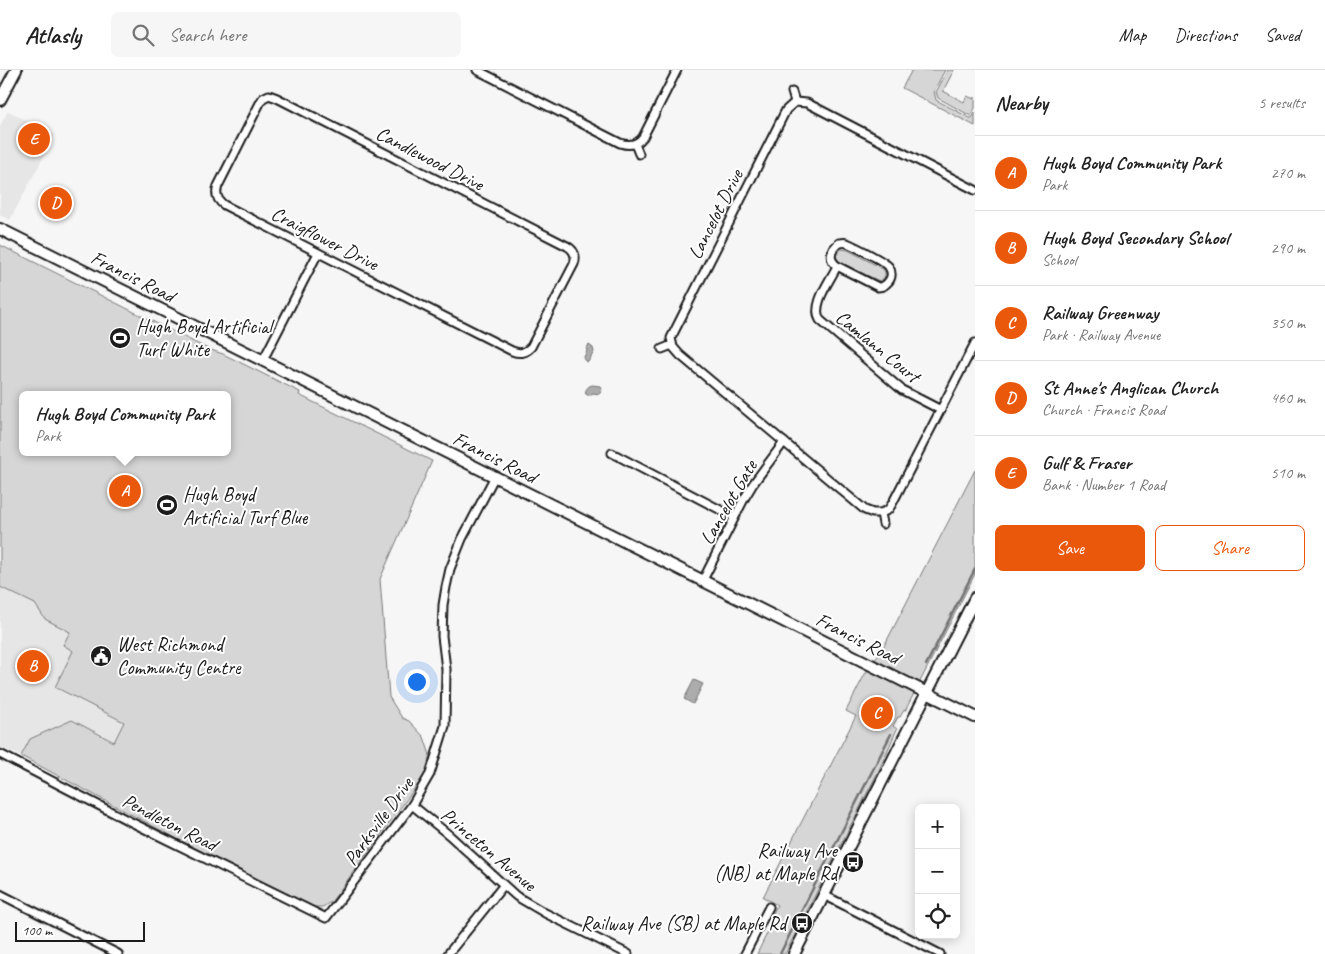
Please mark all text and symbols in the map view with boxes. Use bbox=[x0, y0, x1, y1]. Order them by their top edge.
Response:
search box bbox=[111, 12, 461, 57]
text: Atlasly bbox=[25, 20, 81, 50]
icon: search bbox=[129, 21, 157, 49]
text: Search here bbox=[169, 23, 246, 47]
text: Map bbox=[1119, 24, 1146, 46]
text: Directions bbox=[1174, 24, 1237, 46]
text: Saved bbox=[1265, 24, 1300, 46]
text: Nearby bbox=[995, 90, 1048, 116]
text: 5 results bbox=[1258, 93, 1305, 113]
pin: E bbox=[18, 120, 50, 158]
street label: Candlewood Drive bbox=[372, 121, 489, 197]
text: Hugh Boyd Community Park bbox=[1042, 151, 1221, 175]
text: A bbox=[1007, 163, 1015, 183]
text: 270 m bbox=[1271, 163, 1305, 183]
street label: Lancelot Drive bbox=[682, 164, 749, 263]
text: Park bbox=[1042, 175, 1067, 195]
pin: D bbox=[40, 184, 72, 222]
street label: Craigflower Drive bbox=[267, 201, 384, 277]
text: Hugh Boyd Secondary School bbox=[1042, 226, 1229, 250]
text: B bbox=[1007, 238, 1015, 258]
text: 290 m bbox=[1271, 238, 1305, 258]
street label: Francis Road bbox=[87, 245, 182, 310]
text: School bbox=[1042, 250, 1076, 270]
text: Railway Greenway bbox=[1042, 301, 1159, 325]
street label: Camlann Court bbox=[830, 305, 928, 390]
text: C bbox=[1007, 313, 1015, 333]
text: 350 m bbox=[1271, 313, 1305, 333]
place label: Hugh Boyd Artificial Turf White bbox=[136, 314, 275, 362]
text: Park · Railway Avenue bbox=[1042, 325, 1160, 345]
sports icon: Hugh Boyd Artificial Turf White bbox=[108, 326, 132, 350]
text: St Anne's Anglican Church bbox=[1042, 376, 1218, 400]
text: D bbox=[1006, 388, 1016, 408]
text: 460 m bbox=[1271, 388, 1305, 408]
popup bbox=[19, 391, 231, 456]
text: Church · Francis Road bbox=[1042, 400, 1165, 420]
text: Hugh Boyd Community Park bbox=[35, 402, 215, 426]
text: Park bbox=[35, 426, 61, 446]
street label: Francis Road bbox=[449, 426, 544, 491]
text: Gulf & Fraser bbox=[1042, 451, 1131, 475]
street label: Lancelot Gate bbox=[694, 454, 763, 549]
text: E bbox=[1007, 463, 1015, 483]
text: 510 m bbox=[1271, 463, 1305, 483]
pin: A bbox=[109, 472, 141, 510]
text: Bank · Number 1 Road bbox=[1042, 475, 1165, 495]
place label: Hugh Boyd Artificial Turf Blue bbox=[183, 482, 309, 530]
sports icon: Hugh Boyd Artificial Turf Blue bbox=[155, 493, 179, 517]
button: Save bbox=[995, 525, 1145, 571]
button: Share bbox=[1155, 525, 1305, 571]
street label: Francis Road bbox=[812, 607, 907, 672]
place label: West Richmond Community Centre bbox=[117, 632, 242, 680]
public building icon: West Richmond Community Centre bbox=[89, 644, 113, 668]
pin: B bbox=[17, 647, 49, 685]
your location bbox=[404, 669, 430, 695]
pin: C bbox=[861, 694, 893, 732]
street label: Parksville Drive bbox=[338, 771, 420, 870]
street label: Pendleton Road bbox=[118, 788, 224, 858]
street label: Princeton Avenue bbox=[436, 802, 543, 897]
map controls bbox=[915, 804, 960, 939]
button: + bbox=[915, 804, 960, 849]
place label: Railway Ave (NB) at Maple Rd bbox=[714, 838, 840, 886]
button: − bbox=[915, 849, 960, 894]
bus stop icon: Railway Ave (NB) at Maple Rd bbox=[841, 850, 865, 874]
button: locate bbox=[915, 894, 960, 939]
place label: Railway Ave (SB) at Maple Rd bbox=[581, 911, 789, 936]
bus stop icon: Railway Ave (SB) at Maple Rd bbox=[790, 911, 814, 935]
scale bar bbox=[15, 919, 145, 942]
text: 100 m bbox=[22, 922, 52, 939]

